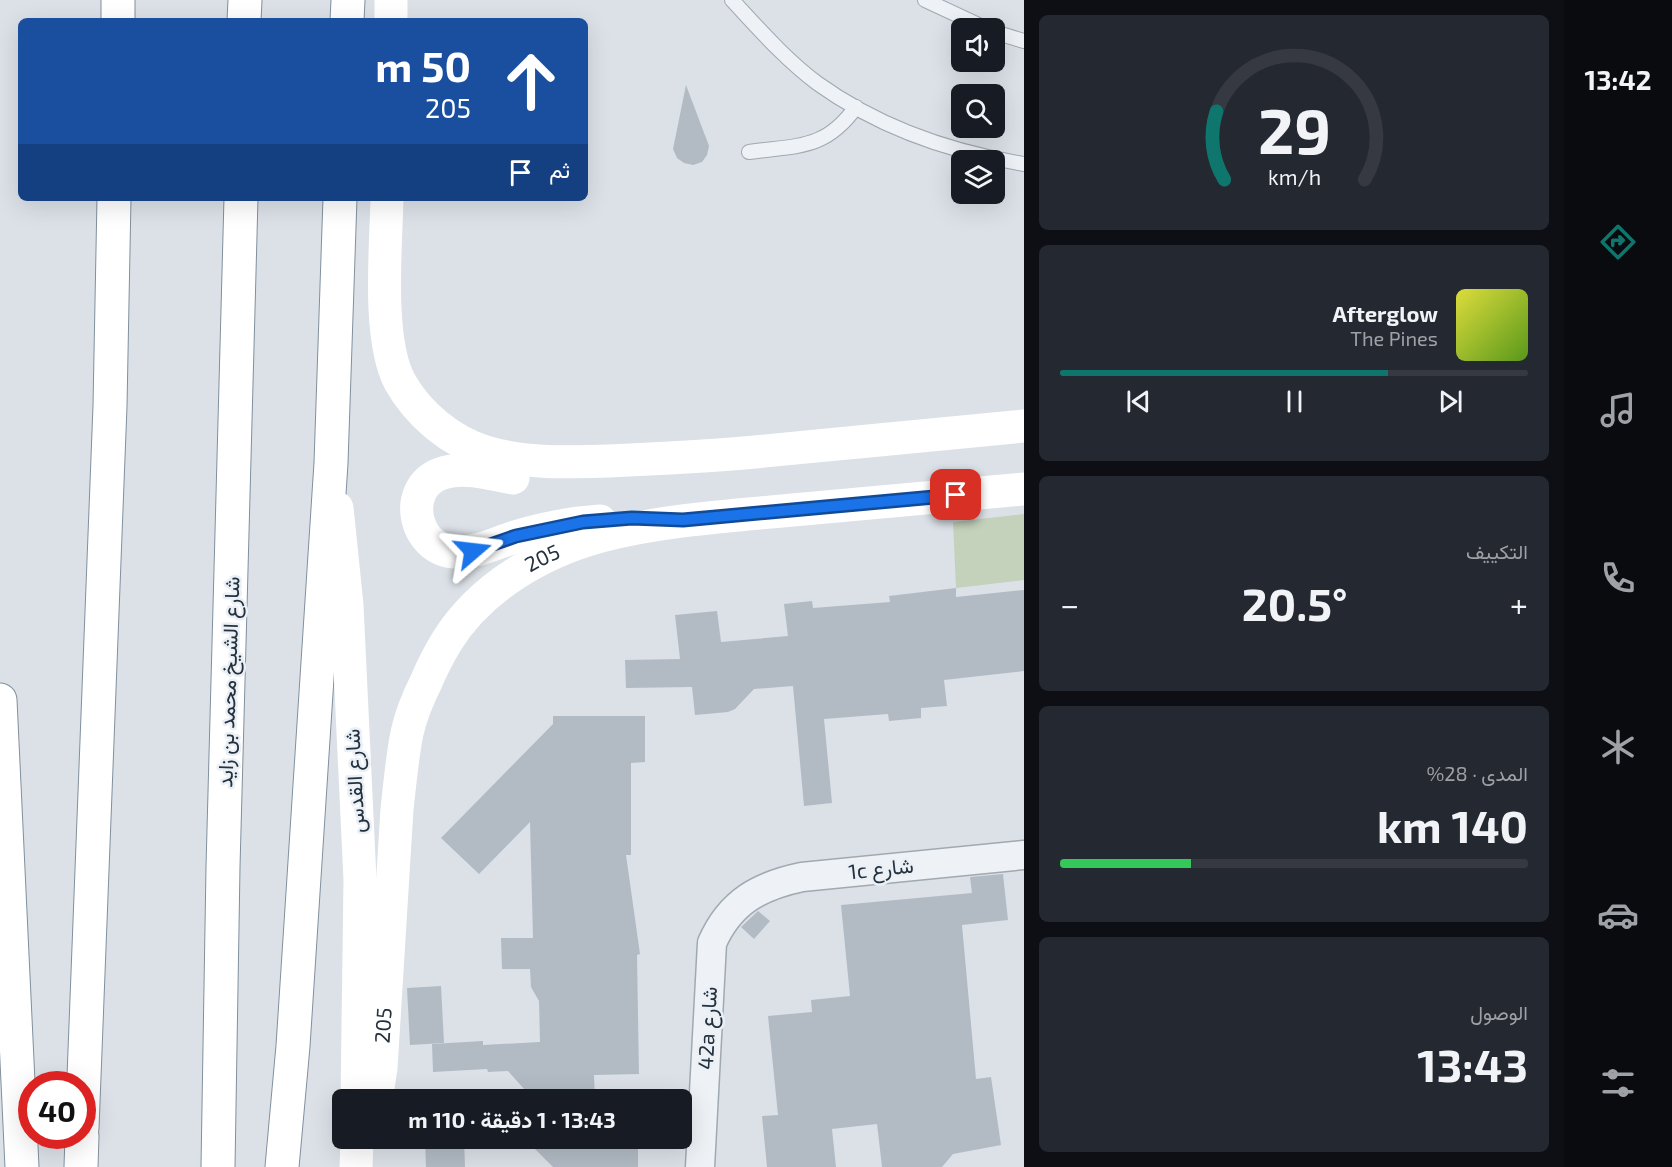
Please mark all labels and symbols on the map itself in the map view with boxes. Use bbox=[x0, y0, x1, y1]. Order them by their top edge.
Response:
pin bbox=[930, 469, 981, 520]
position arrow bbox=[441, 519, 505, 583]
street label: 205 bbox=[520, 538, 563, 576]
street label: شارع الشيخ محمد بن زايد bbox=[211, 576, 247, 788]
street label: شارع القدس bbox=[338, 728, 372, 834]
street label: 1c شارع bbox=[847, 852, 915, 886]
street label: 42a شارع bbox=[692, 986, 724, 1070]
street label: 205 bbox=[369, 1007, 396, 1044]
speed limit sign: 40 bbox=[18, 1071, 96, 1149]

